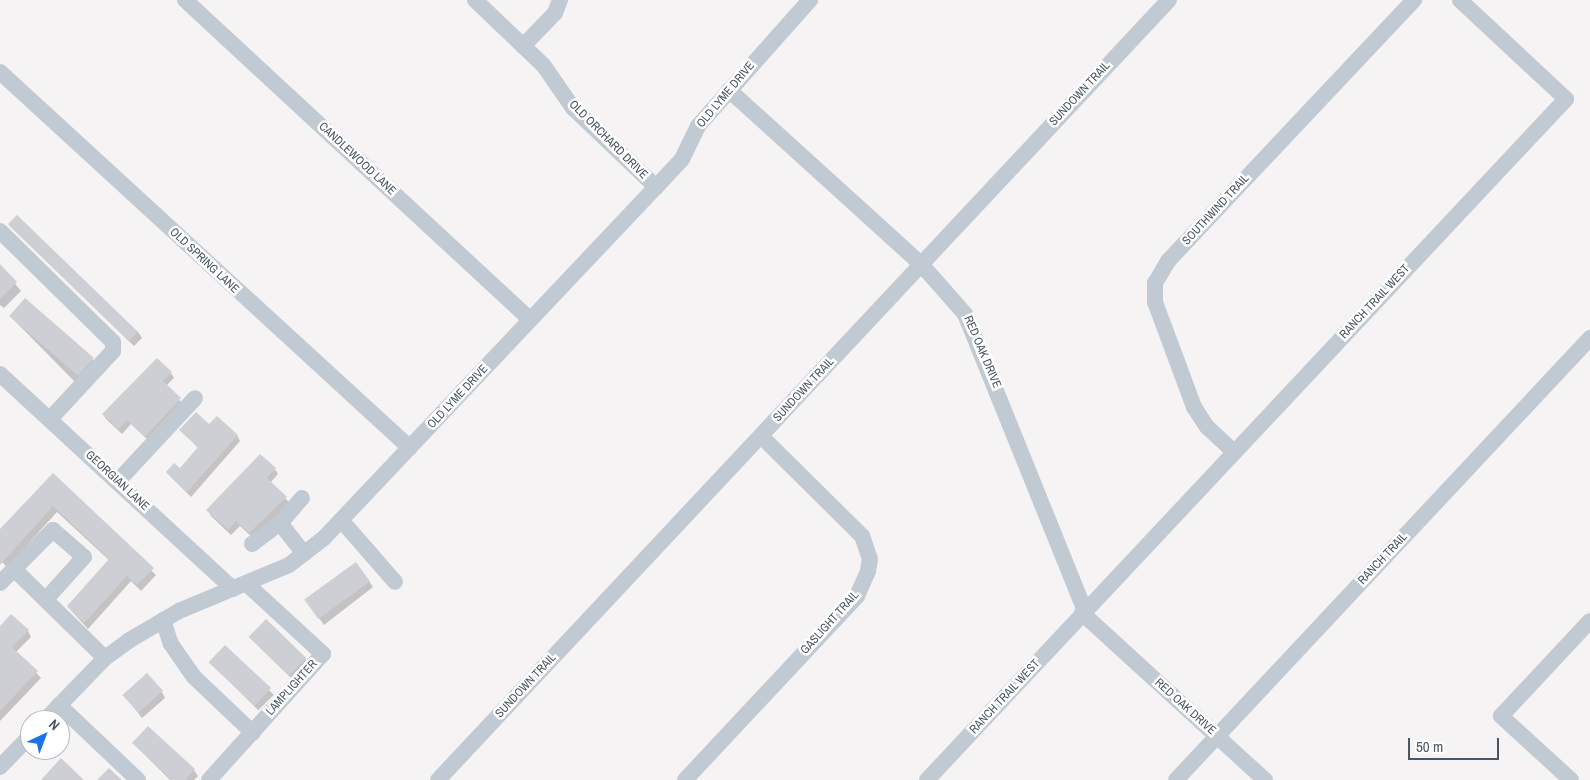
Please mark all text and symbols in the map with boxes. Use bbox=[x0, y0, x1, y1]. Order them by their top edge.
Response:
street label: OLD LYME DRIVE bbox=[694, 59, 758, 131]
street label: SUNDOWN TRAIL bbox=[1047, 59, 1113, 129]
street label: OLD ORCHARD DRIVE bbox=[566, 98, 650, 182]
street label: CANDLEWOOD LANE bbox=[316, 120, 398, 198]
street label: SOUTHWIND TRAIL bbox=[1180, 172, 1252, 248]
street label: OLD SPRING LANE bbox=[166, 225, 242, 297]
street label: RANCH TRAIL WEST bbox=[1337, 262, 1413, 342]
street label: RED OAK DRIVE bbox=[960, 314, 1004, 390]
street label: SUNDOWN TRAIL bbox=[771, 355, 837, 425]
street label: OLD LYME DRIVE bbox=[425, 362, 491, 432]
street label: GEORGIAN LANE bbox=[82, 448, 152, 514]
street label: RANCH TRAIL bbox=[1355, 530, 1411, 588]
street label: GASLIGHT TRAIL bbox=[798, 588, 862, 658]
street label: SUNDOWN TRAIL bbox=[493, 651, 559, 721]
street label: LAMPLIGHTER bbox=[263, 657, 321, 719]
street label: RANCH TRAIL WEST bbox=[967, 657, 1043, 737]
street label: RED OAK DRIVE bbox=[1152, 676, 1218, 738]
north arrow bbox=[20, 710, 70, 760]
text: N bbox=[45, 715, 64, 734]
scale bar bbox=[1410, 728, 1501, 760]
text: 50 m bbox=[1416, 736, 1443, 757]

